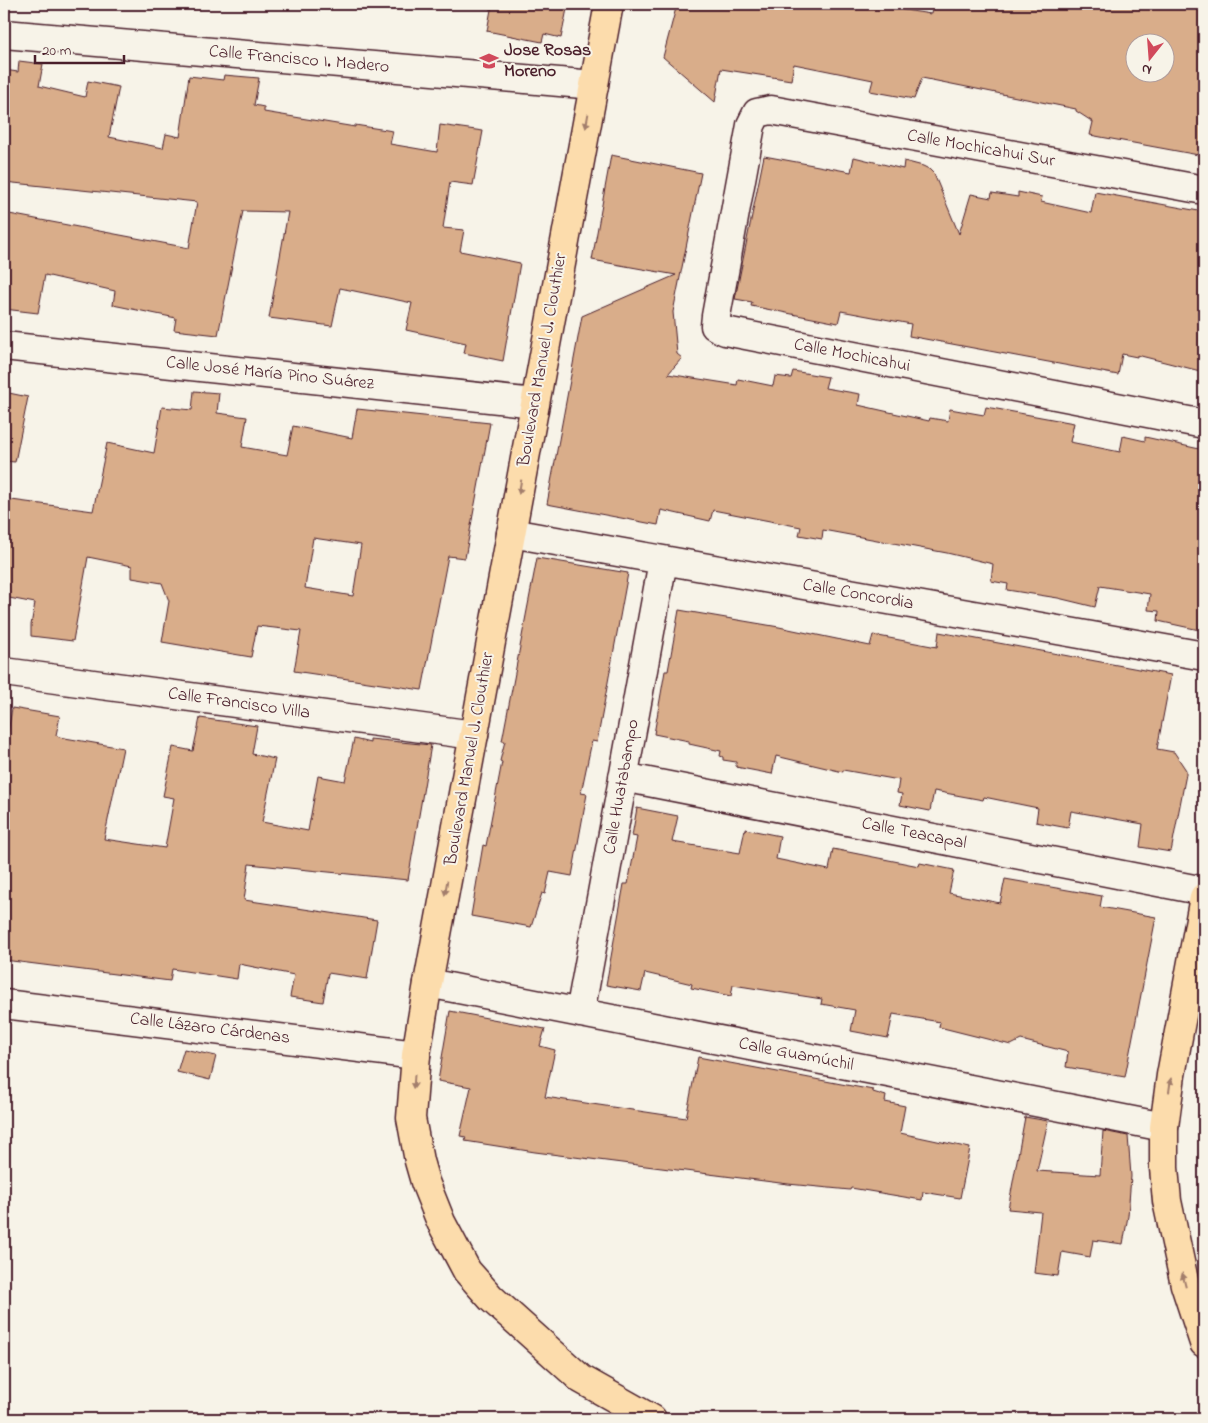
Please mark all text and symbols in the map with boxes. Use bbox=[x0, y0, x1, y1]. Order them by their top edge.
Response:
scale bar bbox=[35, 32, 124, 64]
north arrow bbox=[1126, 32, 1176, 82]
place label: Jose Rosas Moreno bbox=[504, 38, 591, 85]
street label: Calle Francisco I. Madero bbox=[208, 39, 390, 81]
text: 20 m bbox=[42, 40, 72, 62]
school or university icon: Jose Rosas Moreno bbox=[478, 50, 500, 72]
text: N bbox=[1139, 58, 1154, 80]
one-way arrow bbox=[583, 113, 591, 129]
street label: Calle Mochicahui Sur bbox=[905, 123, 1057, 175]
street label: Boulevard Manuel J. Clouthier bbox=[511, 251, 575, 470]
street label: Calle Mochicahui bbox=[792, 332, 912, 380]
street label: Calle José María Pino Suárez bbox=[165, 350, 376, 398]
one-way arrow bbox=[515, 479, 523, 495]
street label: Calle Concordia bbox=[800, 572, 916, 618]
street label: Boulevard Manuel J. Clouthier bbox=[438, 650, 502, 869]
street label: Calle Francisco Villa bbox=[166, 681, 312, 727]
street label: Calle Huatabampo bbox=[597, 717, 647, 857]
street label: Calle Teacapal bbox=[859, 811, 969, 857]
one-way arrow bbox=[441, 880, 449, 896]
street label: Calle Lázaro Cárdenas bbox=[128, 1006, 292, 1052]
street label: Calle Guamúchil bbox=[736, 1031, 856, 1079]
one-way arrow bbox=[409, 1075, 417, 1091]
one-way arrow bbox=[1166, 1077, 1174, 1093]
one-way arrow bbox=[1180, 1273, 1188, 1288]

